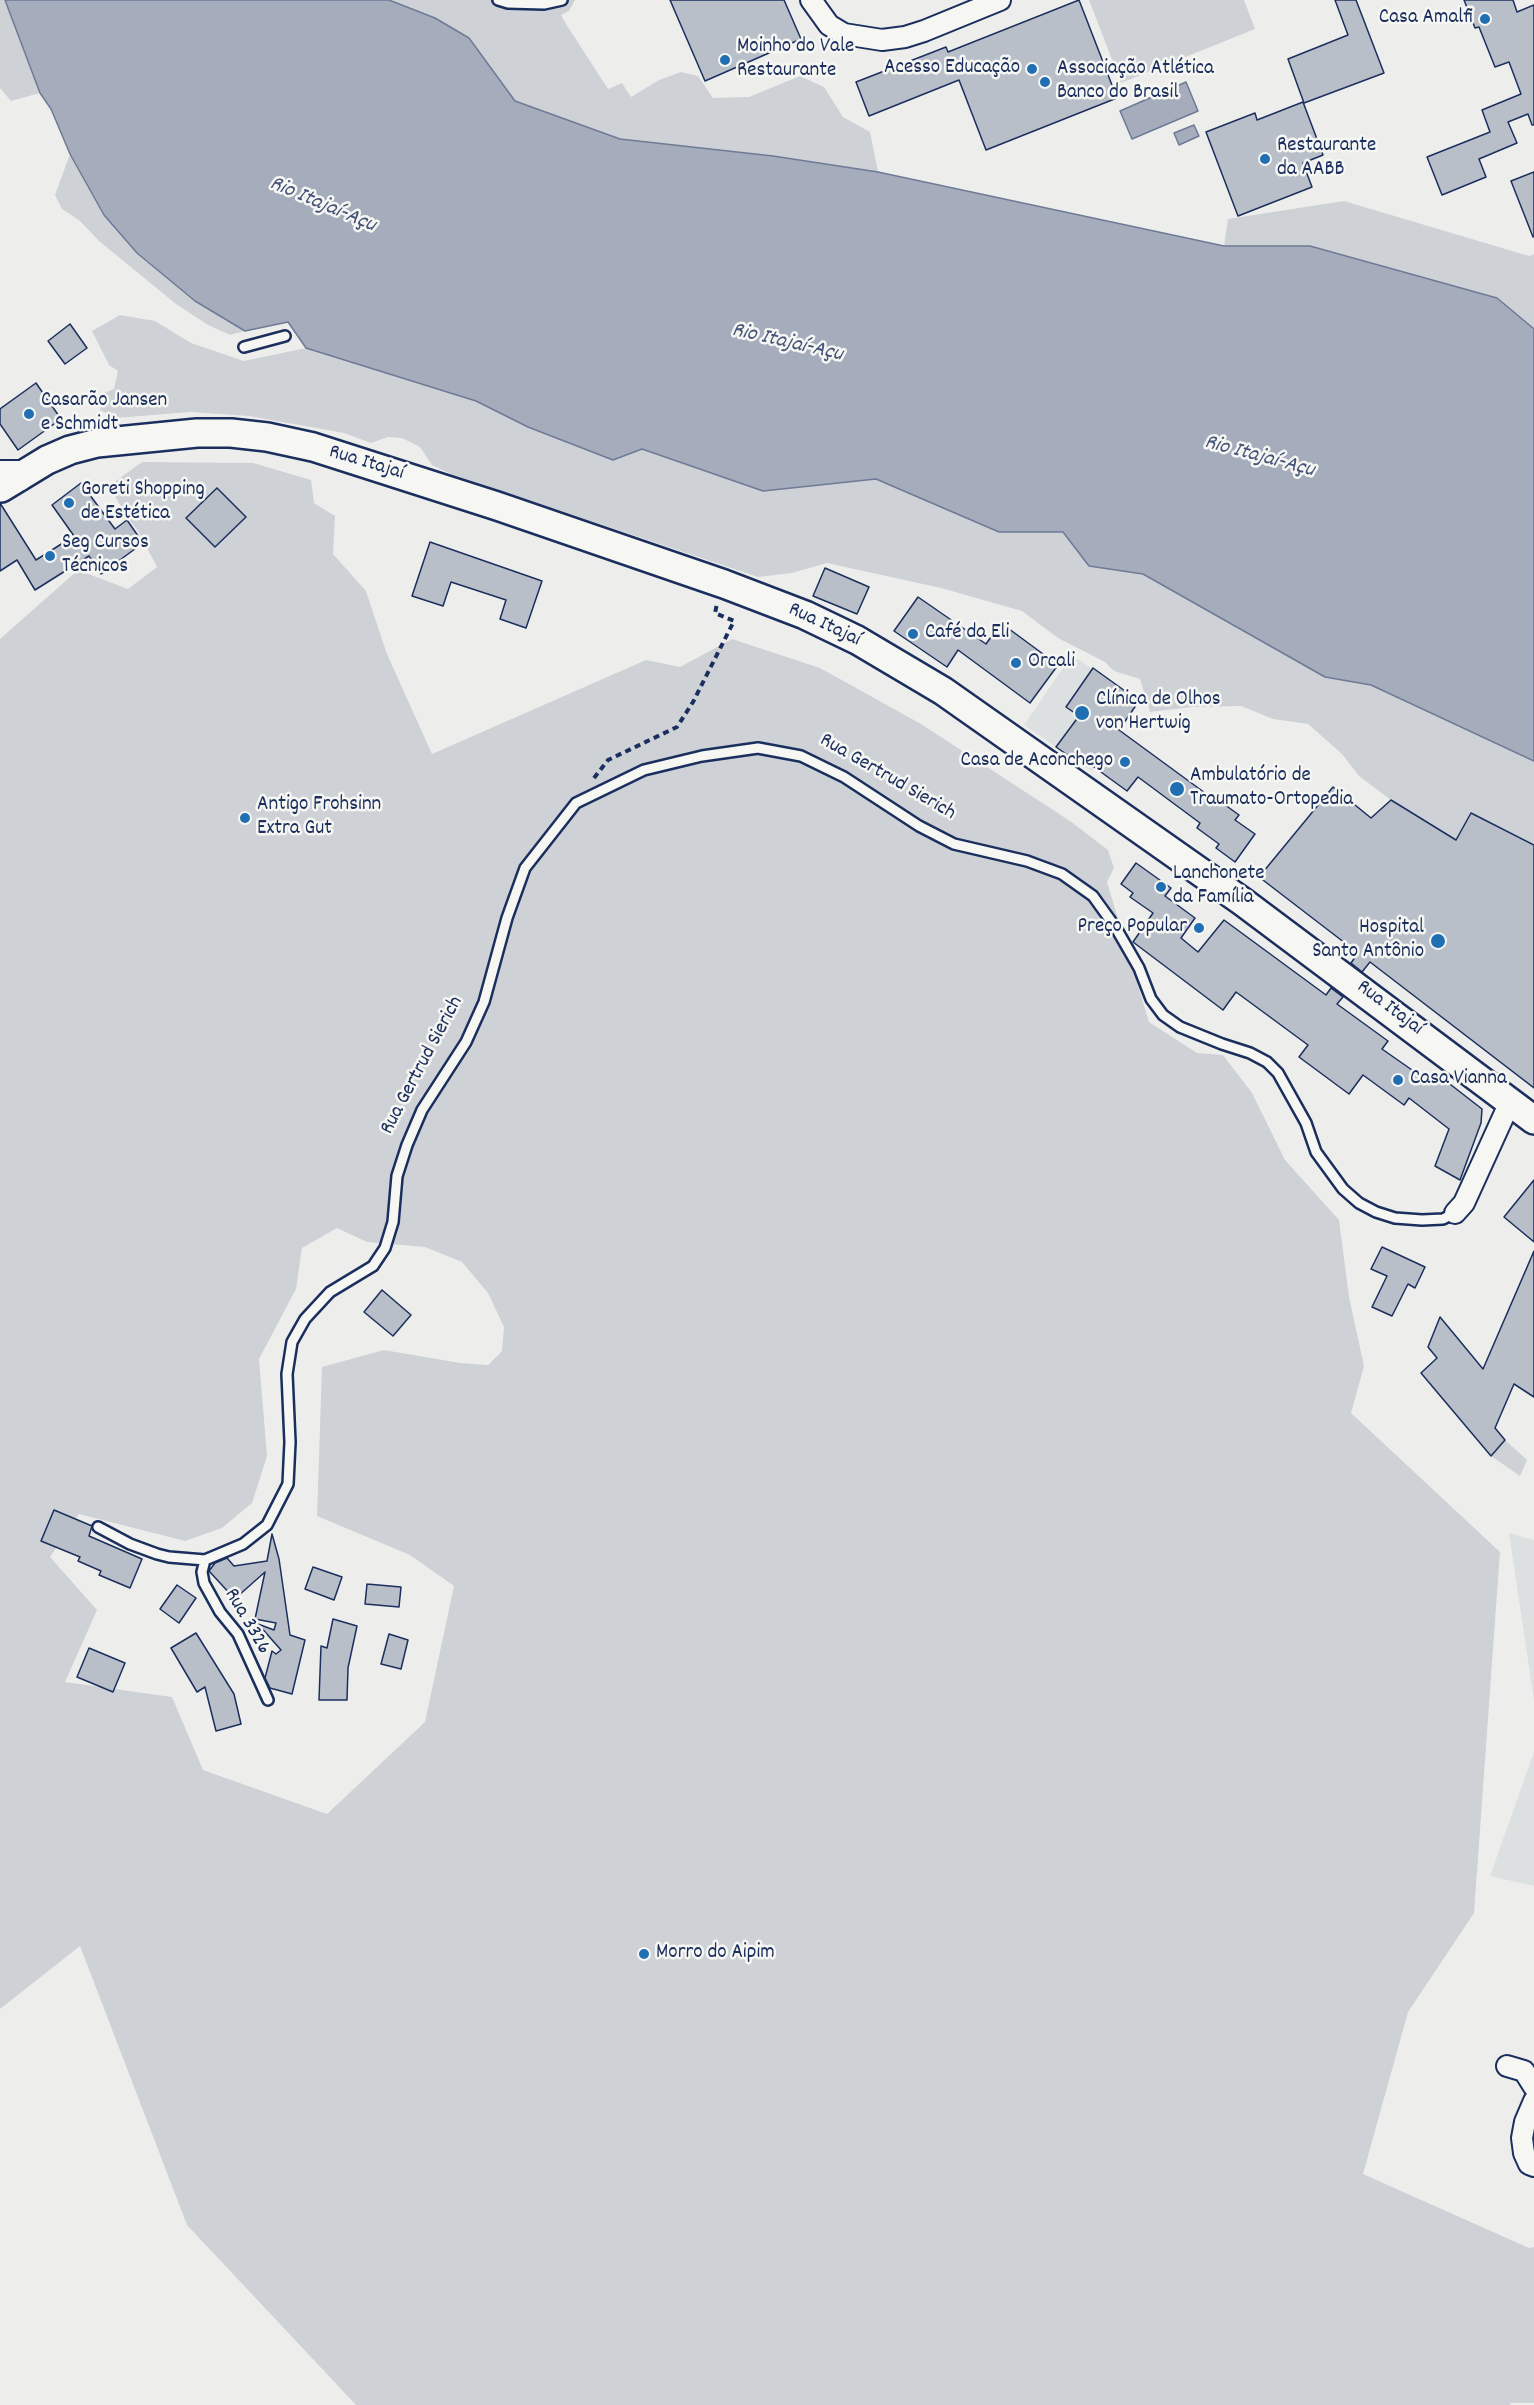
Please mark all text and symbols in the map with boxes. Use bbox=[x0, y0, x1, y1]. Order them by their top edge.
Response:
place label: Casa Amalfi bbox=[1379, 6, 1473, 32]
marker: Casa Amalfi bbox=[1478, 12, 1492, 26]
place label: Moinho do Vale Restaurante bbox=[737, 35, 854, 85]
marker: Moinho do Vale Restaurante bbox=[718, 53, 732, 67]
place label: Acesso Educação bbox=[884, 56, 1020, 82]
place label: Associação Atlética Banco do Brasil bbox=[1057, 57, 1214, 107]
marker: Acesso Educação bbox=[1025, 62, 1039, 76]
marker: Associação Atlética Banco do Brasil bbox=[1038, 75, 1052, 89]
place label: Restaurante da AABB bbox=[1277, 134, 1376, 184]
marker: Restaurante da AABB bbox=[1258, 152, 1272, 166]
water label: Rio Itajaí-Açu bbox=[265, 172, 379, 240]
water label: Rio Itajaí-Açu bbox=[729, 318, 845, 370]
place label: Casarão Jansen e Schmidt bbox=[41, 389, 167, 439]
marker: Casarão Jansen e Schmidt bbox=[22, 407, 36, 421]
water label: Rio Itajaí-Açu bbox=[1201, 431, 1317, 485]
street label: Rua Itajaí bbox=[325, 441, 407, 487]
place label: Goreti Shopping de Estética bbox=[81, 478, 205, 528]
marker: Goreti Shopping de Estética bbox=[62, 496, 76, 510]
place label: Seg Cursos Técnicos bbox=[62, 531, 149, 581]
marker: Seg Cursos Técnicos bbox=[43, 549, 57, 563]
street label: Rua Itajaí bbox=[784, 598, 864, 654]
place label: Café da Eli bbox=[925, 621, 1009, 647]
marker: Café da Eli bbox=[906, 627, 920, 641]
place label: Orcali bbox=[1028, 650, 1075, 676]
marker: Orcali bbox=[1009, 656, 1023, 670]
place label: Clínica de Olhos von Hertwig bbox=[1096, 688, 1221, 738]
marker: Clínica de Olhos von Hertwig bbox=[1073, 704, 1091, 722]
street label: Rua Gertrud Sierich bbox=[815, 729, 959, 827]
place label: Casa de Aconchego bbox=[961, 749, 1113, 775]
marker: Casa de Aconchego bbox=[1118, 755, 1132, 769]
place label: Ambulatório de Traumato-Ortopedia bbox=[1190, 764, 1353, 814]
marker: Ambulatório de Traumato-Ortopedia bbox=[1168, 780, 1186, 798]
place label: Antigo Frohsinn Extra Gut bbox=[257, 793, 381, 843]
marker: Antigo Frohsinn Extra Gut bbox=[238, 811, 252, 825]
place label: Lanchonete da Família bbox=[1173, 862, 1264, 912]
marker: Lanchonete da Família bbox=[1154, 880, 1168, 894]
place label: Preço Popular bbox=[1078, 915, 1187, 941]
place label: Hospital Santo Antônio bbox=[1312, 916, 1424, 966]
marker: Preço Popular bbox=[1192, 921, 1206, 935]
marker: Hospital Santo Antônio bbox=[1429, 932, 1447, 950]
street label: Rua Itajaí bbox=[1351, 976, 1427, 1042]
street label: Rua Gertrud Sierich bbox=[376, 993, 470, 1139]
place label: Casa Vianna bbox=[1410, 1067, 1507, 1093]
marker: Casa Vianna bbox=[1391, 1073, 1405, 1087]
street label: Rua 3326 bbox=[217, 1585, 275, 1659]
place label: Morro do Aipim bbox=[656, 1941, 775, 1967]
marker: Morro do Aipim bbox=[637, 1947, 651, 1961]

